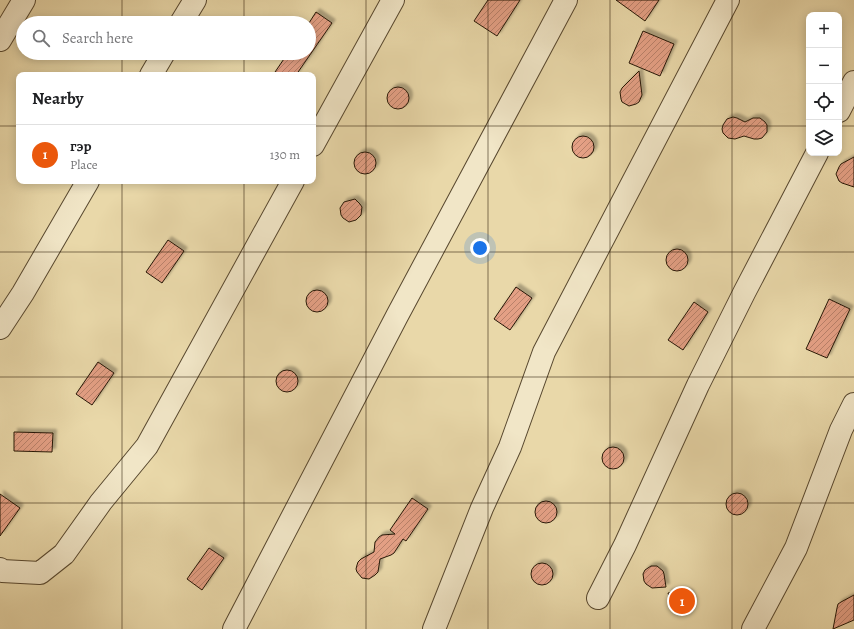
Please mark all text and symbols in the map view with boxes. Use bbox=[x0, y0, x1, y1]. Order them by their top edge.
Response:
map controls bbox=[806, 12, 842, 156]
button: + bbox=[806, 12, 842, 48]
search box bbox=[16, 16, 316, 60]
icon: search bbox=[30, 27, 52, 49]
text: Search here bbox=[62, 28, 133, 48]
button: − bbox=[806, 48, 842, 84]
button: locate bbox=[806, 84, 842, 120]
text: Nearby bbox=[32, 87, 83, 110]
button: layers bbox=[806, 120, 842, 156]
text: гэр bbox=[70, 136, 91, 156]
text: 1 bbox=[43, 146, 47, 163]
text: 130 m bbox=[270, 146, 300, 163]
text: Place bbox=[70, 156, 98, 173]
your location bbox=[470, 238, 490, 258]
pin: 1 bbox=[669, 586, 695, 616]

